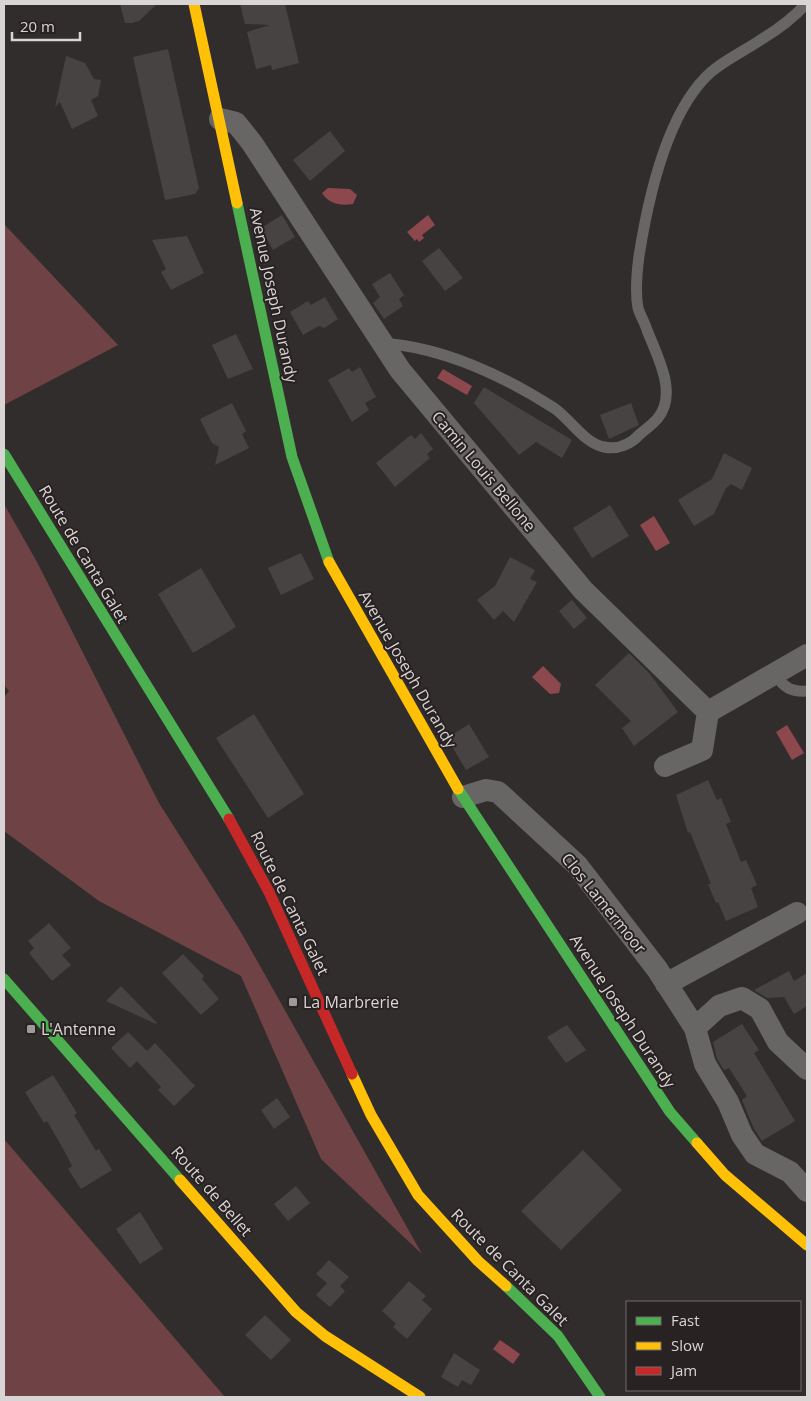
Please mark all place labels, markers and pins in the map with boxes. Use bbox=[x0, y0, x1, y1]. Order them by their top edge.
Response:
place label: La Marbrerie bbox=[303, 991, 399, 1013]
marker: La Marbrerie bbox=[287, 996, 299, 1008]
place label: L'Antenne bbox=[41, 1018, 116, 1040]
marker: L'Antenne bbox=[25, 1023, 37, 1035]

